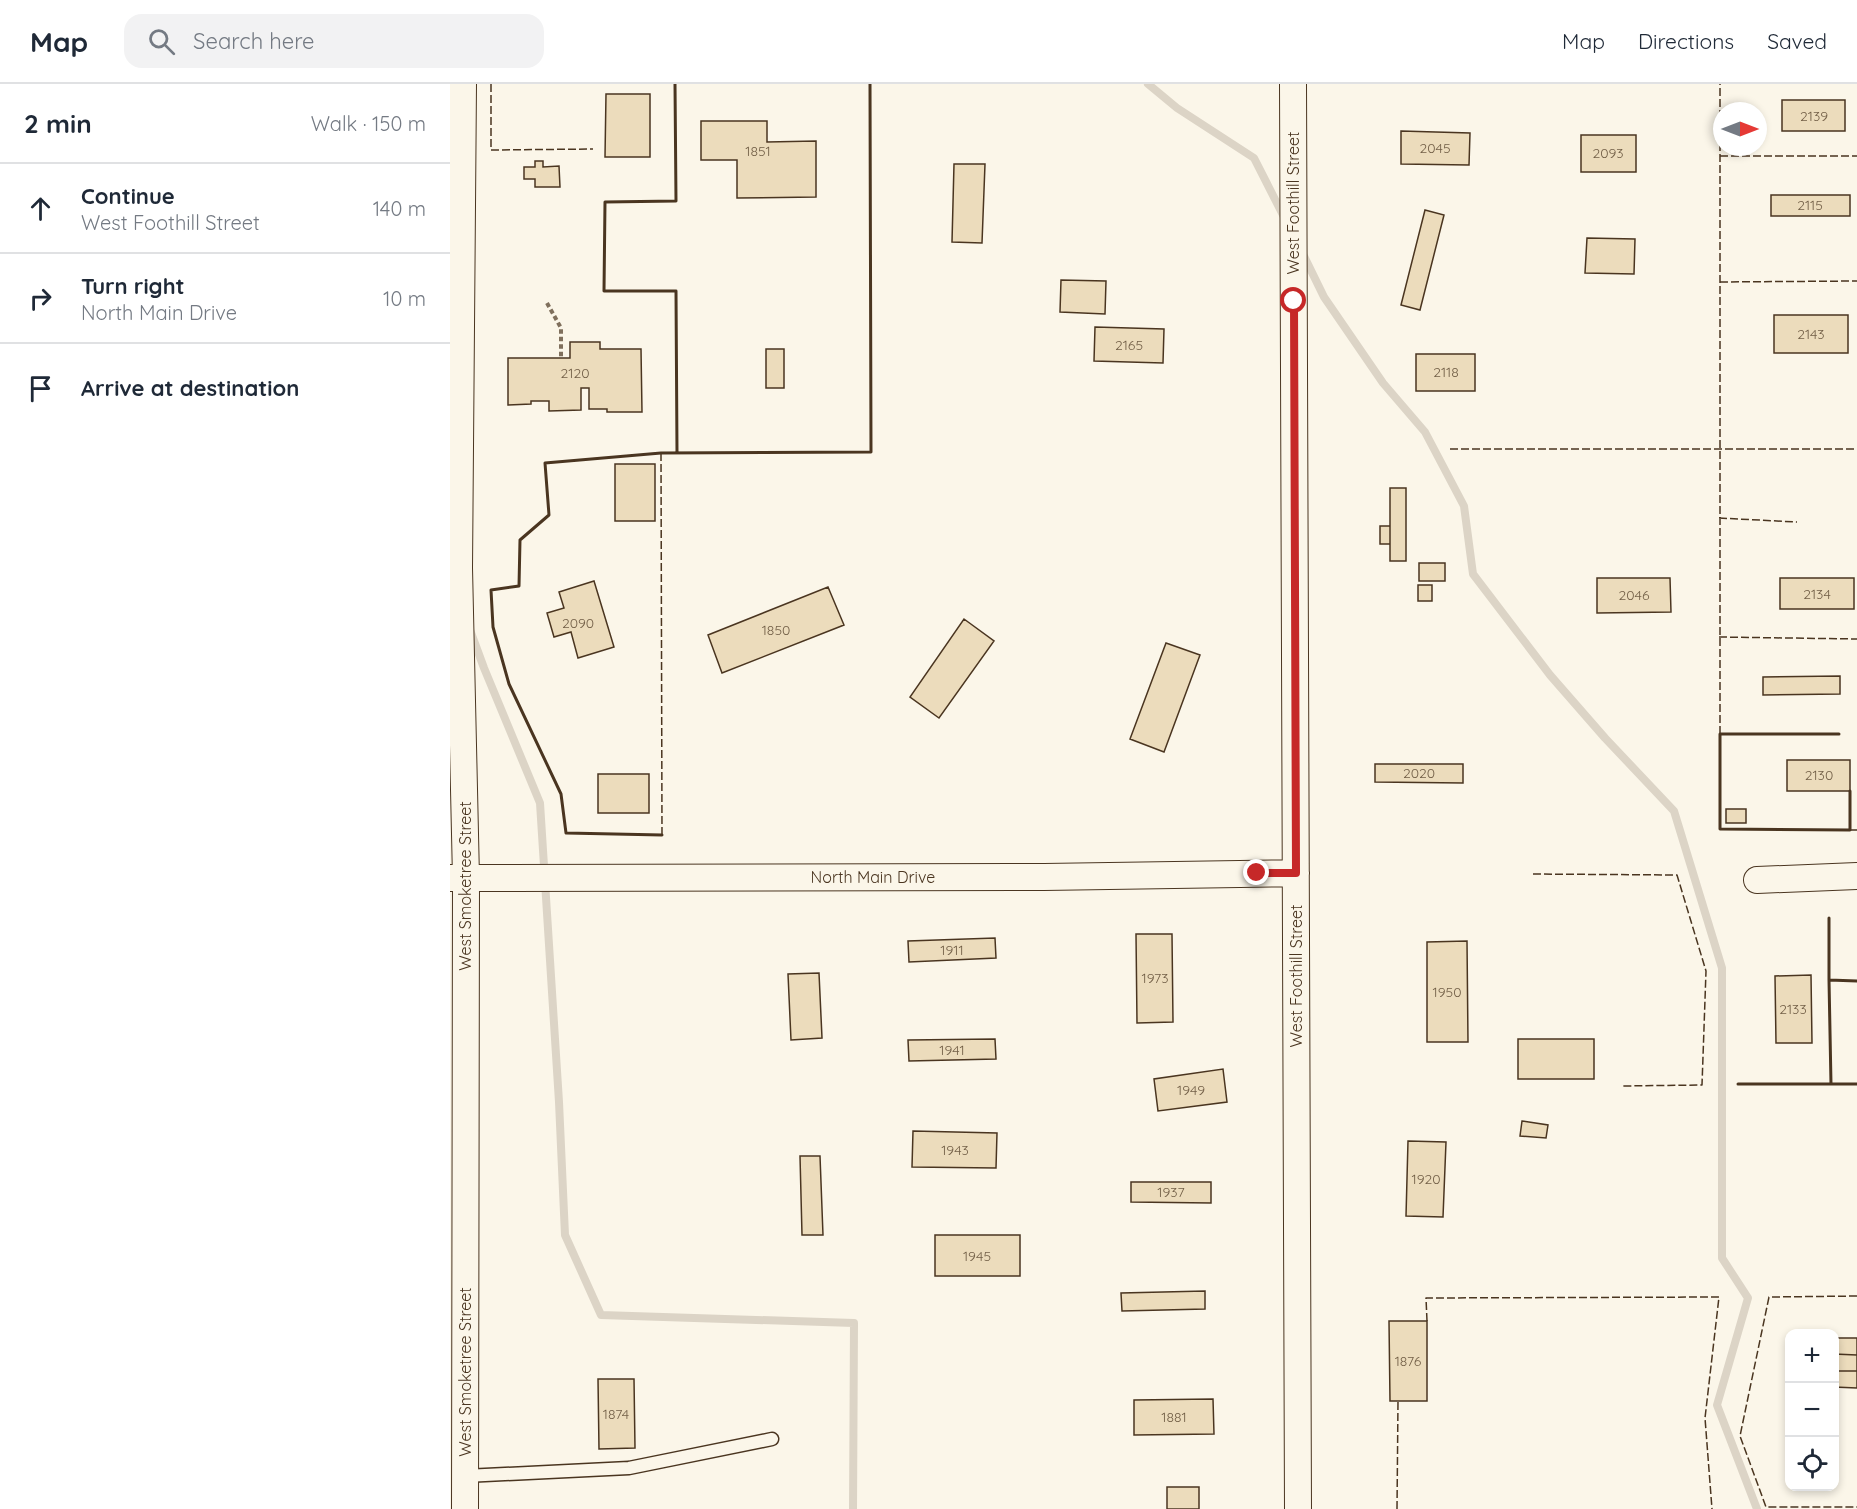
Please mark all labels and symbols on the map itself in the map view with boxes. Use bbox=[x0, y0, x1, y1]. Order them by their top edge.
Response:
north arrow bbox=[1713, 102, 1767, 156]
house number: 2139 bbox=[1800, 107, 1828, 125]
street label: West Foothill Street bbox=[1283, 131, 1303, 275]
house number: 2045 bbox=[1419, 139, 1451, 157]
house number: 1851 bbox=[745, 142, 771, 160]
house number: 2093 bbox=[1592, 144, 1624, 162]
house number: 2115 bbox=[1797, 196, 1823, 214]
route start bbox=[1280, 287, 1306, 313]
house number: 2143 bbox=[1797, 325, 1825, 343]
house number: 2165 bbox=[1115, 336, 1143, 354]
house number: 2118 bbox=[1433, 363, 1459, 381]
house number: 2120 bbox=[560, 364, 590, 382]
house number: 2134 bbox=[1803, 585, 1831, 603]
house number: 2046 bbox=[1619, 586, 1650, 604]
house number: 2090 bbox=[562, 614, 594, 632]
house number: 1850 bbox=[762, 621, 790, 639]
house number: 2020 bbox=[1403, 764, 1435, 782]
house number: 2130 bbox=[1805, 766, 1833, 784]
street label: West Smoketree Street bbox=[455, 801, 475, 971]
route end bbox=[1243, 859, 1269, 885]
street label: North Main Drive bbox=[811, 867, 935, 887]
street label: West Foothill Street bbox=[1286, 904, 1306, 1048]
house number: 1911 bbox=[940, 941, 964, 959]
house number: 1973 bbox=[1141, 969, 1169, 987]
house number: 1950 bbox=[1433, 983, 1461, 1001]
house number: 2133 bbox=[1779, 1000, 1807, 1018]
house number: 1941 bbox=[939, 1041, 965, 1059]
house number: 1949 bbox=[1177, 1081, 1205, 1099]
house number: 1943 bbox=[941, 1141, 969, 1159]
house number: 1920 bbox=[1411, 1170, 1441, 1188]
house number: 1937 bbox=[1157, 1183, 1185, 1201]
house number: 1945 bbox=[963, 1247, 991, 1265]
street label: West Smoketree Street bbox=[455, 1287, 475, 1457]
house number: 1876 bbox=[1395, 1352, 1422, 1370]
house number: 1874 bbox=[603, 1405, 629, 1423]
house number: 1881 bbox=[1161, 1408, 1187, 1426]

